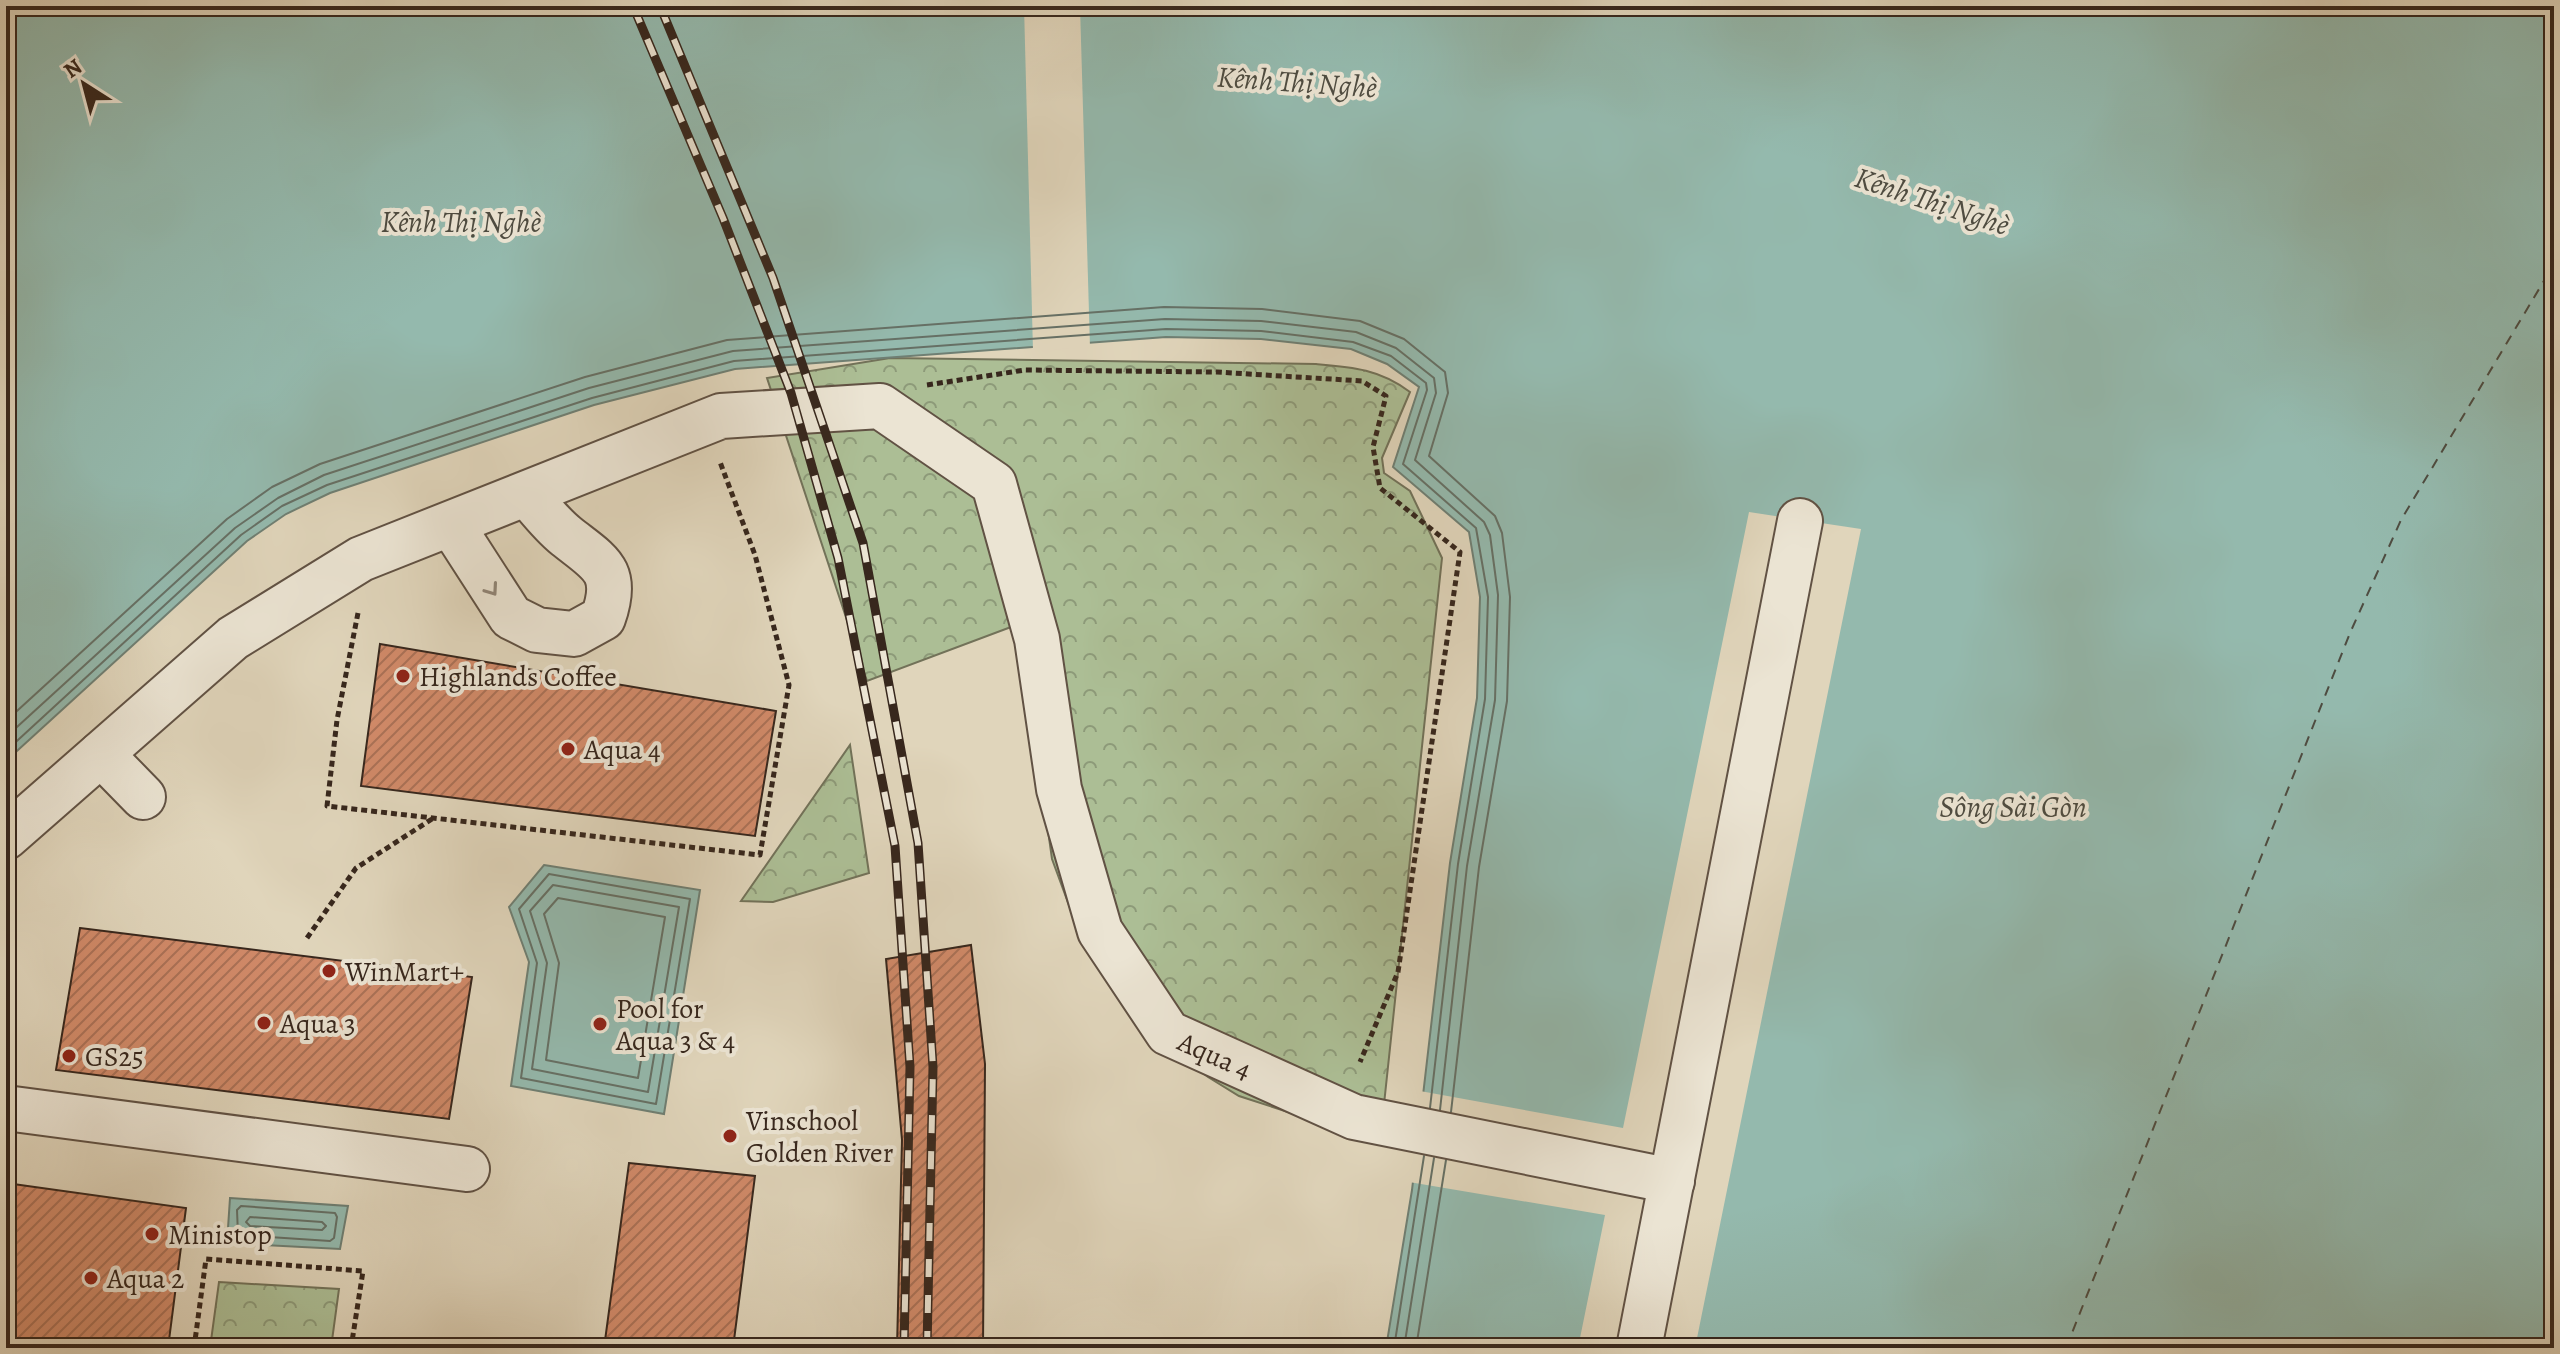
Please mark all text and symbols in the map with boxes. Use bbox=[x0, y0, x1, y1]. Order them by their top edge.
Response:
north arrow bbox=[44, 44, 124, 124]
text: N bbox=[58, 52, 88, 85]
water label: Kênh Thị Nghè bbox=[1216, 56, 1379, 108]
water label: Kênh Thị Nghè bbox=[1850, 157, 2015, 245]
water label: Kênh Thị Nghè bbox=[381, 202, 541, 242]
one-way arrow bbox=[482, 581, 497, 596]
place label: Highlands Coffee bbox=[419, 658, 617, 696]
marker: Highlands Coffee bbox=[394, 667, 412, 685]
place label: Aqua 4 bbox=[583, 731, 661, 769]
marker: Aqua 4 bbox=[559, 740, 577, 758]
water label: Sông Sài Gòn bbox=[1939, 787, 2087, 827]
place label: WinMart+ bbox=[344, 953, 464, 991]
marker: WinMart+ bbox=[320, 962, 338, 980]
place label: Pool for Aqua 3 & 4 bbox=[615, 990, 735, 1060]
place label: Aqua 3 bbox=[279, 1005, 356, 1043]
marker: Aqua 3 bbox=[255, 1014, 273, 1032]
marker: Pool for Aqua 3 & 4 bbox=[591, 1015, 609, 1033]
street label: Aqua 4 bbox=[1171, 1023, 1257, 1089]
place label: GS25 bbox=[85, 1038, 144, 1076]
marker: GS25 bbox=[60, 1047, 78, 1065]
place label: Vinschool Golden River bbox=[745, 1102, 894, 1172]
marker: Vinschool Golden River bbox=[721, 1127, 739, 1145]
place label: Ministop bbox=[168, 1216, 272, 1254]
marker: Ministop bbox=[143, 1225, 161, 1243]
place label: Aqua 2 bbox=[106, 1260, 184, 1298]
marker: Aqua 2 bbox=[82, 1269, 100, 1287]

